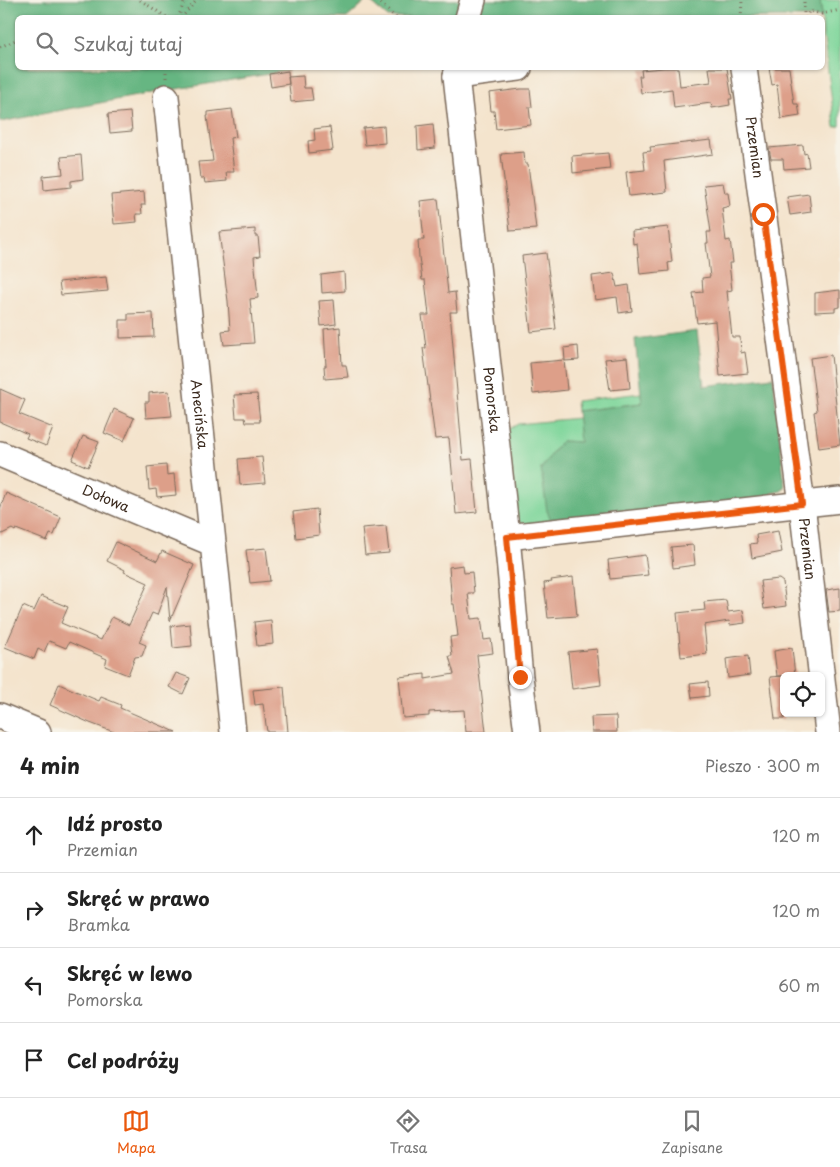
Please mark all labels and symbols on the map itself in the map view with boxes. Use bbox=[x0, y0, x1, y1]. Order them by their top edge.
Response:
street label: Przemian bbox=[741, 115, 770, 179]
route start bbox=[752, 203, 775, 226]
street label: Pomorska bbox=[478, 366, 506, 434]
street label: Anecińska bbox=[186, 378, 214, 450]
street label: Dołowa bbox=[79, 479, 133, 517]
street label: Przemian bbox=[794, 517, 822, 581]
route end bbox=[509, 666, 532, 689]

